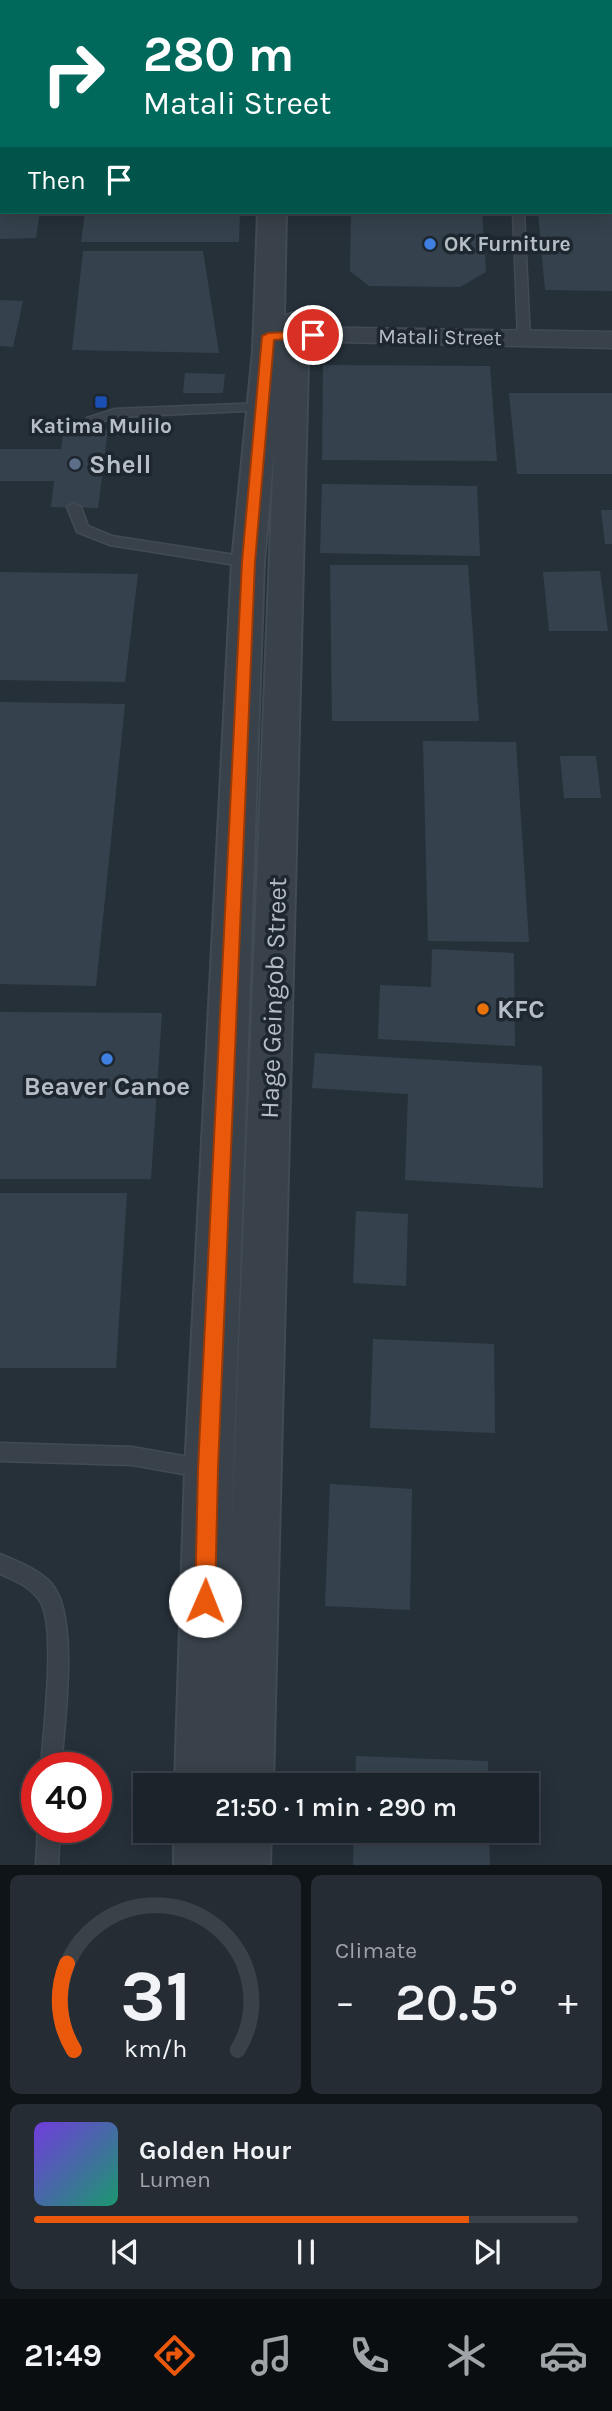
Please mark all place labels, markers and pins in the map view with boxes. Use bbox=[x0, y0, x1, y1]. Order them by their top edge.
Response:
place label: OK Furniture bbox=[444, 232, 571, 256]
marker: OK Furniture bbox=[422, 236, 438, 252]
pin bbox=[283, 305, 343, 365]
marker: Katima Mulilo bbox=[93, 394, 109, 410]
place label: Katima Mulilo bbox=[30, 414, 172, 438]
place label: Shell bbox=[89, 449, 151, 480]
marker: Shell bbox=[67, 456, 83, 472]
place label: KFC bbox=[497, 994, 545, 1025]
marker: KFC bbox=[475, 1001, 491, 1017]
marker: Beaver Canoe bbox=[99, 1051, 115, 1067]
place label: Beaver Canoe bbox=[24, 1071, 190, 1102]

